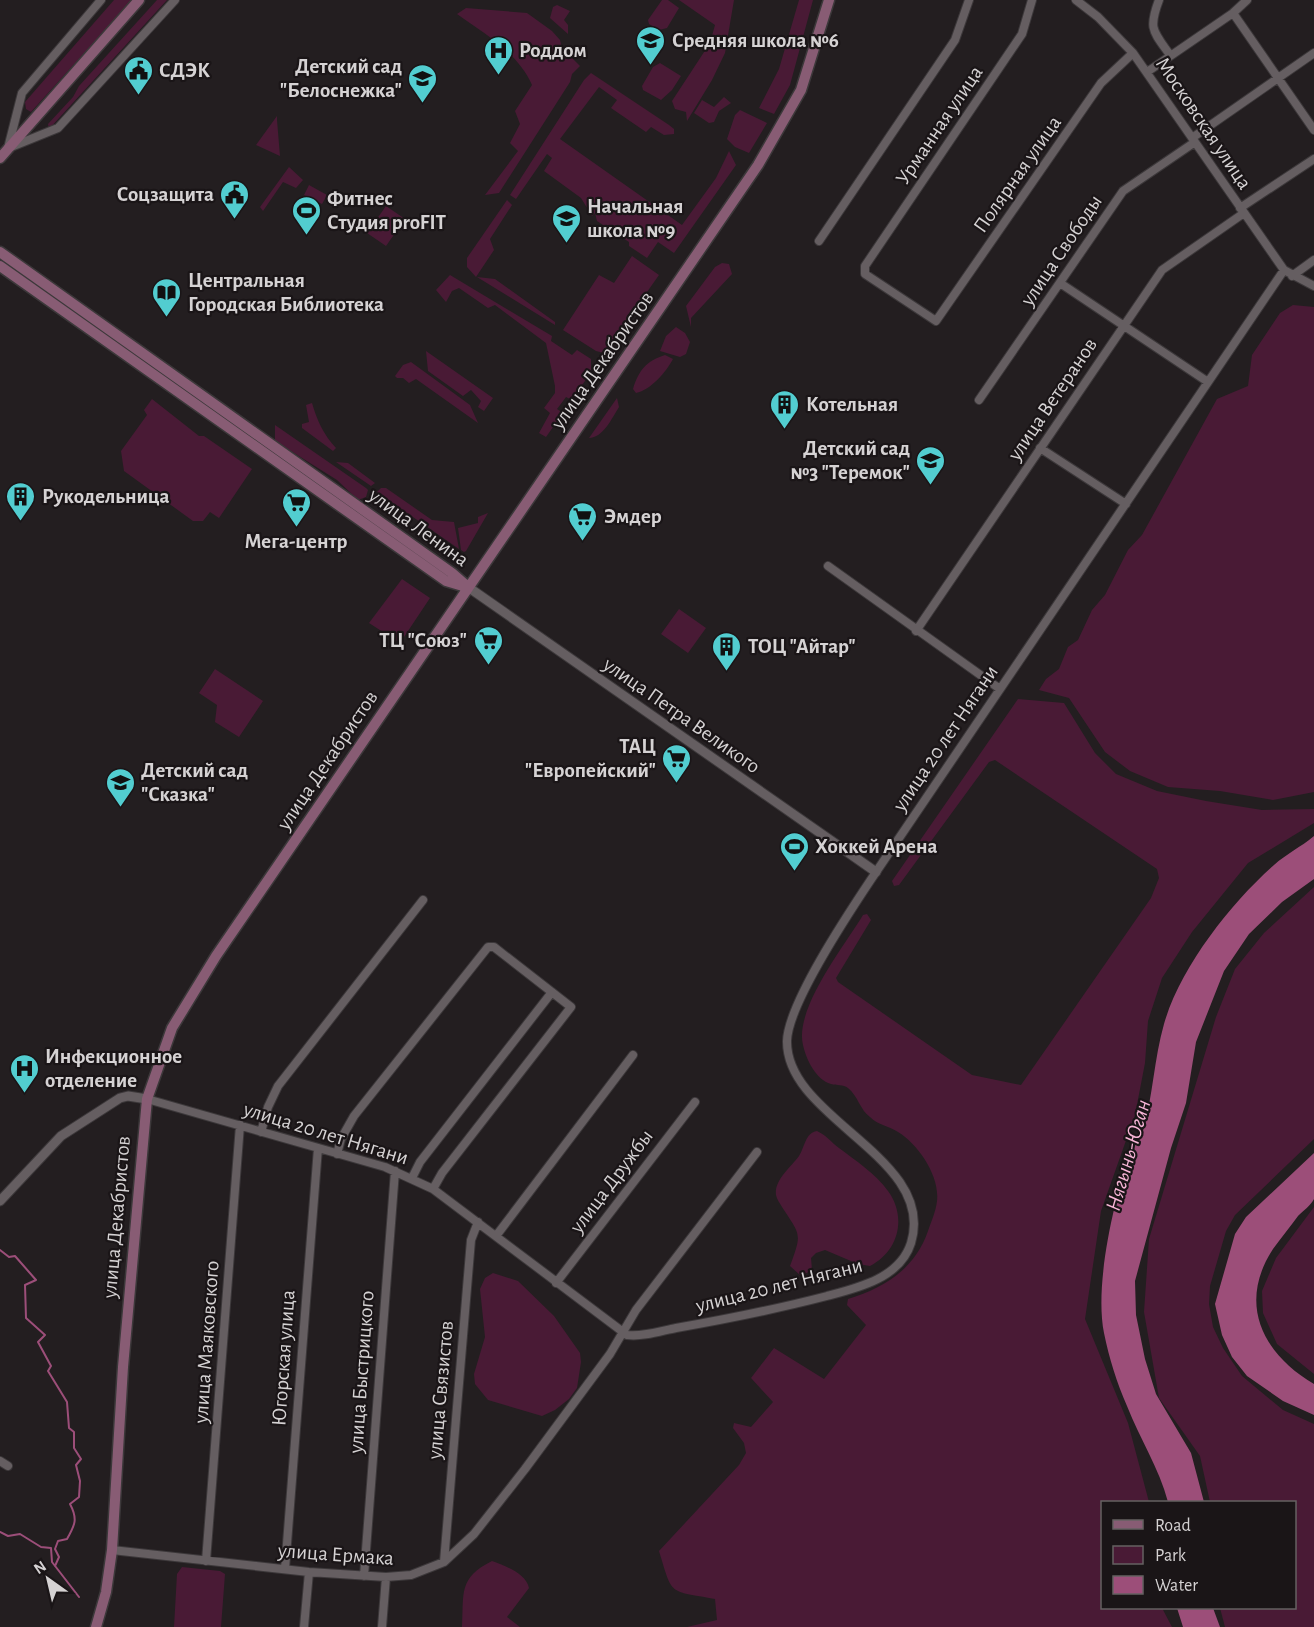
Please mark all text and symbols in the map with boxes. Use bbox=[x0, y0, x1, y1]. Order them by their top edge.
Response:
school or university icon: Средняя школа №6 bbox=[635, 24, 667, 66]
place label: Средняя школа №6 bbox=[672, 30, 839, 51]
hospital icon: Роддом bbox=[482, 34, 514, 76]
place label: Роддом bbox=[519, 40, 587, 61]
street label: Московская улица bbox=[1152, 53, 1256, 193]
public building icon: СДЭК bbox=[122, 54, 154, 96]
place label: Детский сад "Белоснежка" bbox=[280, 56, 402, 101]
place label: СДЭК bbox=[159, 60, 210, 81]
school or university icon: Детский сад "Белоснежка" bbox=[407, 62, 439, 104]
street label: Урманная улица bbox=[892, 62, 987, 189]
street label: Полярная улица bbox=[969, 112, 1066, 236]
public building icon: Соцзащита bbox=[219, 178, 251, 220]
place label: Соцзащита bbox=[117, 184, 214, 205]
place label: Фитнес Студия proFIT bbox=[327, 188, 446, 233]
street label: улица Свободы bbox=[1016, 191, 1106, 310]
sports icon: Фитнес Студия proFIT bbox=[290, 194, 322, 236]
place label: Начальная школа №9 bbox=[587, 196, 684, 241]
school or university icon: Начальная школа №9 bbox=[550, 202, 582, 244]
place label: Центральная Городская Библиотека bbox=[188, 270, 384, 315]
library icon: Центральная Городская Библиотека bbox=[151, 276, 183, 318]
street label: улица Декабристов bbox=[547, 288, 658, 434]
street label: улица Ветеранов bbox=[1003, 334, 1101, 465]
building icon: Котельная bbox=[769, 388, 801, 430]
place label: Котельная bbox=[806, 394, 898, 415]
place label: Детский сад №3 "Теремок" bbox=[790, 438, 910, 483]
school or university icon: Детский сад №3 "Теремок" bbox=[915, 444, 947, 486]
building icon: Рукодельница bbox=[5, 480, 37, 522]
street label: улица Ленина bbox=[364, 484, 473, 571]
place label: Рукодельница bbox=[42, 486, 170, 507]
supermarket icon: Мега-центр bbox=[280, 486, 312, 528]
supermarket icon: Эмдер bbox=[567, 500, 599, 542]
place label: Эмдер bbox=[604, 506, 662, 527]
place label: Мега-центр bbox=[244, 531, 348, 552]
supermarket icon: ТЦ "Союз" bbox=[472, 624, 504, 666]
place label: ТЦ "Союз" bbox=[379, 630, 467, 651]
building icon: ТОЦ "Айтар" bbox=[711, 630, 743, 672]
place label: ТОЦ "Айтар" bbox=[748, 636, 856, 657]
street label: улица Петра Великого bbox=[599, 653, 764, 777]
street label: улица 20 лет Нягани bbox=[888, 661, 1002, 816]
street label: улица Декабристов bbox=[273, 687, 382, 834]
place label: ТАЦ "Европейский" bbox=[525, 736, 656, 781]
supermarket icon: ТАЦ "Европейский" bbox=[661, 742, 693, 784]
place label: Детский сад "Сказка" bbox=[141, 760, 248, 805]
school or university icon: Детский сад "Сказка" bbox=[104, 766, 136, 808]
sports icon: Хоккей Арена bbox=[778, 830, 810, 872]
place label: Хоккей Арена bbox=[815, 836, 938, 857]
place label: Инфекционное отделение bbox=[45, 1046, 182, 1091]
hospital icon: Инфекционное отделение bbox=[8, 1052, 40, 1094]
water label: Нягынь-Юган bbox=[1102, 1097, 1154, 1213]
street label: улица 20 лет Нягани bbox=[240, 1098, 411, 1169]
street label: улица Дружбы bbox=[565, 1126, 657, 1238]
street label: улица Декабристов bbox=[99, 1135, 134, 1300]
street label: улица 20 лет Нягани bbox=[693, 1255, 865, 1317]
street label: улица Маяковского bbox=[190, 1260, 223, 1425]
street label: Югорская улица bbox=[268, 1289, 299, 1427]
street label: улица Быстрицкого bbox=[345, 1290, 378, 1455]
street label: улица Связистов bbox=[424, 1320, 457, 1461]
legend bbox=[1101, 1501, 1296, 1609]
text: Road bbox=[1155, 1517, 1191, 1535]
street label: улица Ермака bbox=[276, 1540, 395, 1569]
text: Park bbox=[1155, 1547, 1187, 1565]
north arrow bbox=[18, 1549, 78, 1609]
text: N bbox=[31, 1558, 49, 1577]
text: Water bbox=[1155, 1577, 1198, 1595]

